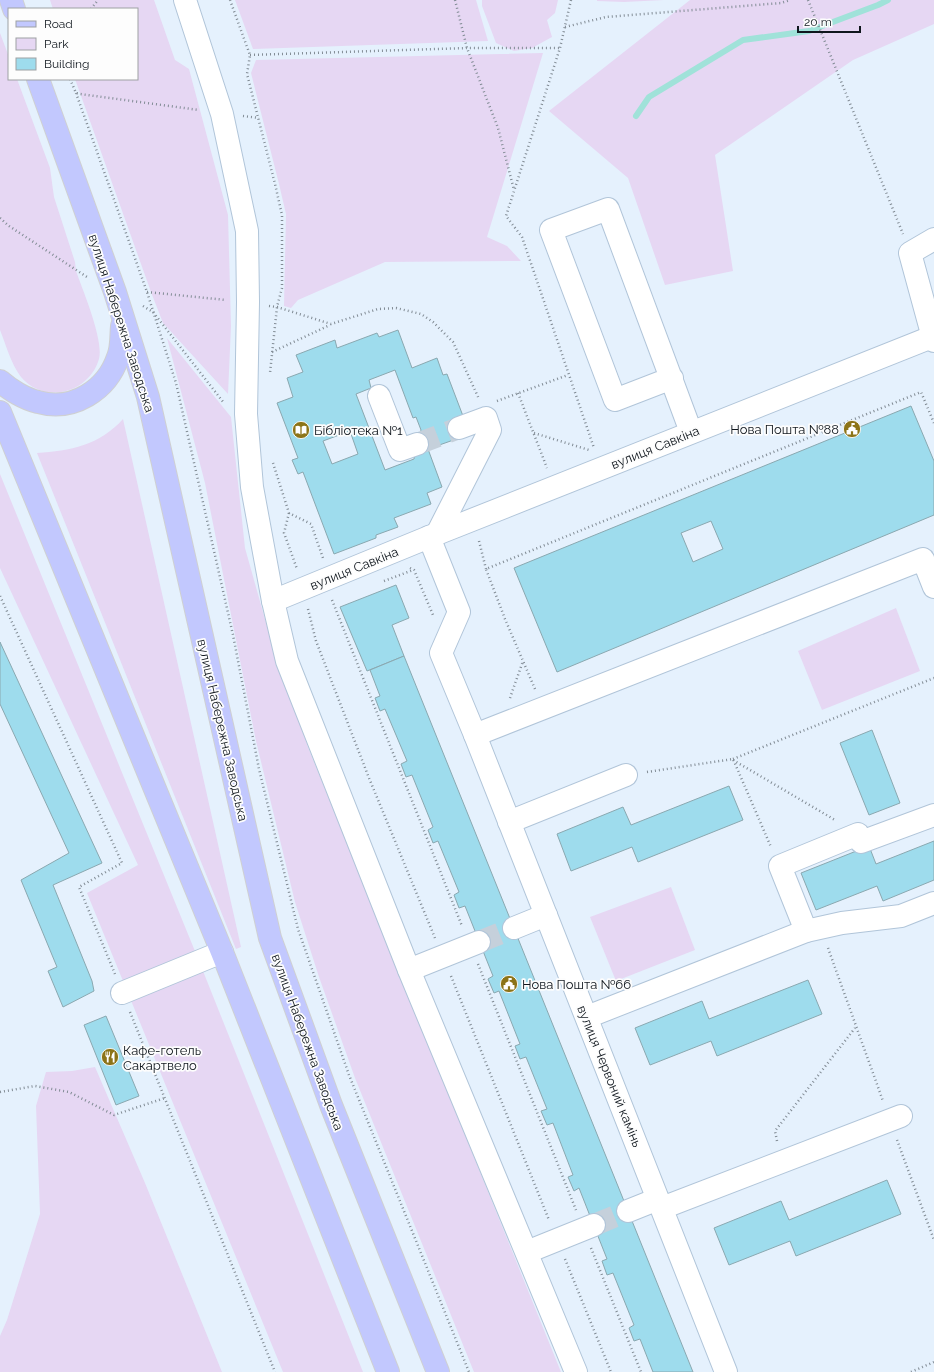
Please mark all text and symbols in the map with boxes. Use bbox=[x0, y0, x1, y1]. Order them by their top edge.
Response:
legend bbox=[8, 8, 138, 80]
scale bar bbox=[798, 8, 860, 34]
text: 20 m bbox=[804, 15, 832, 29]
text: Road bbox=[44, 17, 73, 31]
text: Park bbox=[44, 37, 69, 51]
text: Building bbox=[44, 57, 90, 71]
street label: вулиця Набережна Заводська bbox=[86, 232, 157, 414]
public building icon: Нова Пошта №88 bbox=[842, 419, 862, 439]
library icon: Бібліотека №1 bbox=[291, 420, 311, 440]
place label: Нова Пошта №88 bbox=[730, 422, 839, 437]
place label: Бібліотека №1 bbox=[314, 423, 403, 438]
street label: вулиця Савкіна bbox=[609, 423, 702, 472]
street label: вулиця Савкіна bbox=[308, 544, 401, 593]
street label: вулиця Набережна Заводська bbox=[194, 638, 251, 823]
street label: вулиця Набережна Заводська bbox=[269, 952, 346, 1132]
public building icon: Нова Пошта №66 bbox=[499, 974, 519, 994]
place label: Нова Пошта №66 bbox=[522, 977, 631, 992]
street label: вулиця Червоний камінь bbox=[574, 1003, 645, 1149]
place label: Кафе-готель Сакартвело bbox=[123, 1043, 201, 1073]
restaurant icon: Кафе-готель Сакартвело bbox=[100, 1047, 120, 1067]

